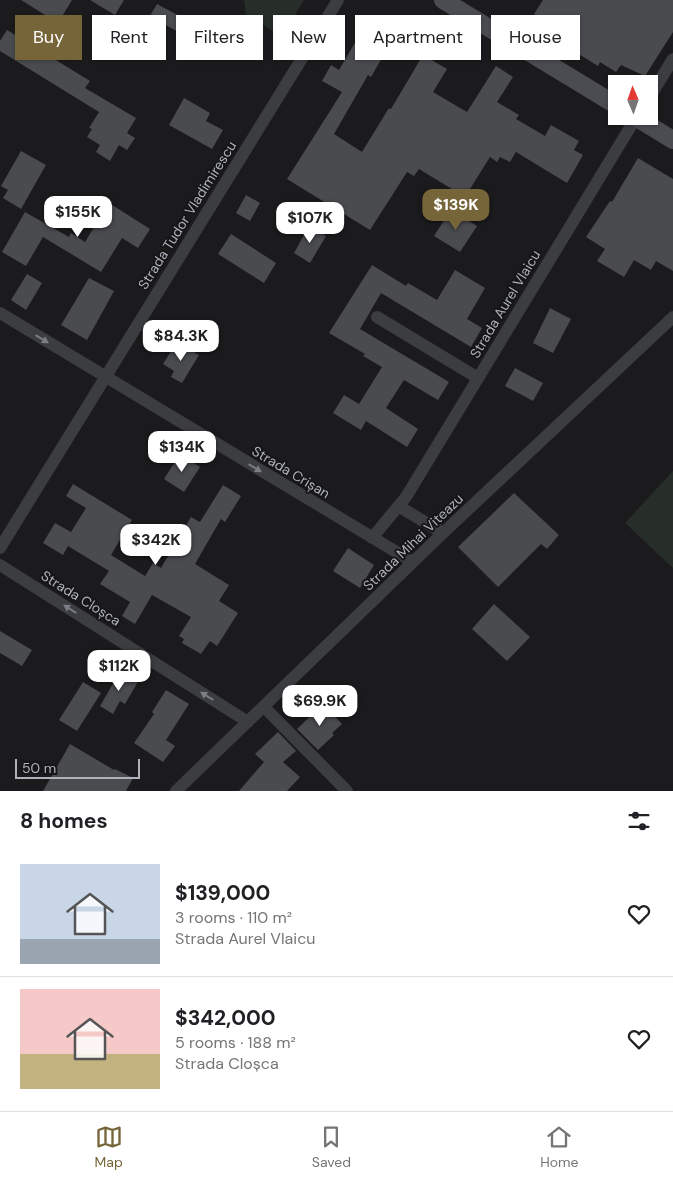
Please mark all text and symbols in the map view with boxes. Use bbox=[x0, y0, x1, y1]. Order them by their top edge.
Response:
chip: Buy bbox=[15, 15, 82, 60]
chip: Rent bbox=[92, 15, 166, 60]
chip: Filters bbox=[176, 15, 263, 60]
chip: New bbox=[273, 15, 345, 60]
chip: Apartment bbox=[355, 15, 481, 60]
chip: House bbox=[491, 15, 580, 60]
north arrow bbox=[608, 75, 658, 125]
map controls bbox=[608, 75, 658, 125]
street label: Strada Tudor Vladimirescu bbox=[134, 137, 240, 293]
pin: $139K bbox=[421, 188, 491, 231]
text: $139K bbox=[433, 194, 479, 215]
pin: $155K bbox=[43, 196, 113, 238]
text: $155K bbox=[55, 201, 101, 222]
pin: $107K bbox=[275, 202, 345, 244]
text: $107K bbox=[287, 207, 333, 228]
street label: Strada Aurel Vlaicu bbox=[466, 247, 544, 361]
pin: $84.3K bbox=[140, 320, 222, 362]
text: $84.3K bbox=[154, 325, 208, 346]
one-way arrow bbox=[35, 334, 48, 343]
pin: $134K bbox=[147, 430, 217, 473]
text: $134K bbox=[159, 436, 205, 457]
street label: Strada Crișan bbox=[249, 442, 333, 502]
one-way arrow bbox=[249, 464, 262, 473]
street label: Strada Mihai Viteazu bbox=[359, 490, 467, 594]
pin: $342K bbox=[121, 524, 191, 566]
text: $342K bbox=[131, 529, 181, 550]
street label: Strada Cloșca bbox=[38, 566, 124, 630]
one-way arrow bbox=[63, 604, 76, 614]
pin: $112K bbox=[84, 650, 154, 692]
text: $112K bbox=[99, 655, 140, 676]
pin: $69.9K bbox=[279, 684, 361, 727]
text: $69.9K bbox=[293, 690, 347, 711]
one-way arrow bbox=[201, 691, 214, 700]
scale bar bbox=[15, 756, 140, 779]
text: 50 m bbox=[22, 759, 56, 777]
text: 8 homes bbox=[20, 807, 108, 835]
icon: filters bbox=[625, 807, 653, 835]
text: $139,000 bbox=[175, 879, 270, 907]
icon: home bbox=[60, 884, 120, 944]
icon: heart bbox=[625, 900, 653, 928]
text: 3 rooms · 110 m² bbox=[175, 907, 292, 928]
text: Strada Aurel Vlaicu bbox=[175, 928, 315, 949]
text: $342,000 bbox=[175, 1004, 276, 1032]
icon: home bbox=[60, 1009, 120, 1069]
icon: heart bbox=[625, 1025, 653, 1053]
text: 5 rooms · 188 m² bbox=[175, 1032, 296, 1053]
text: Strada Cloșca bbox=[175, 1053, 279, 1074]
tab: Map bbox=[95, 1123, 123, 1171]
tab: Saved bbox=[312, 1123, 351, 1171]
tab: Home bbox=[540, 1123, 578, 1171]

